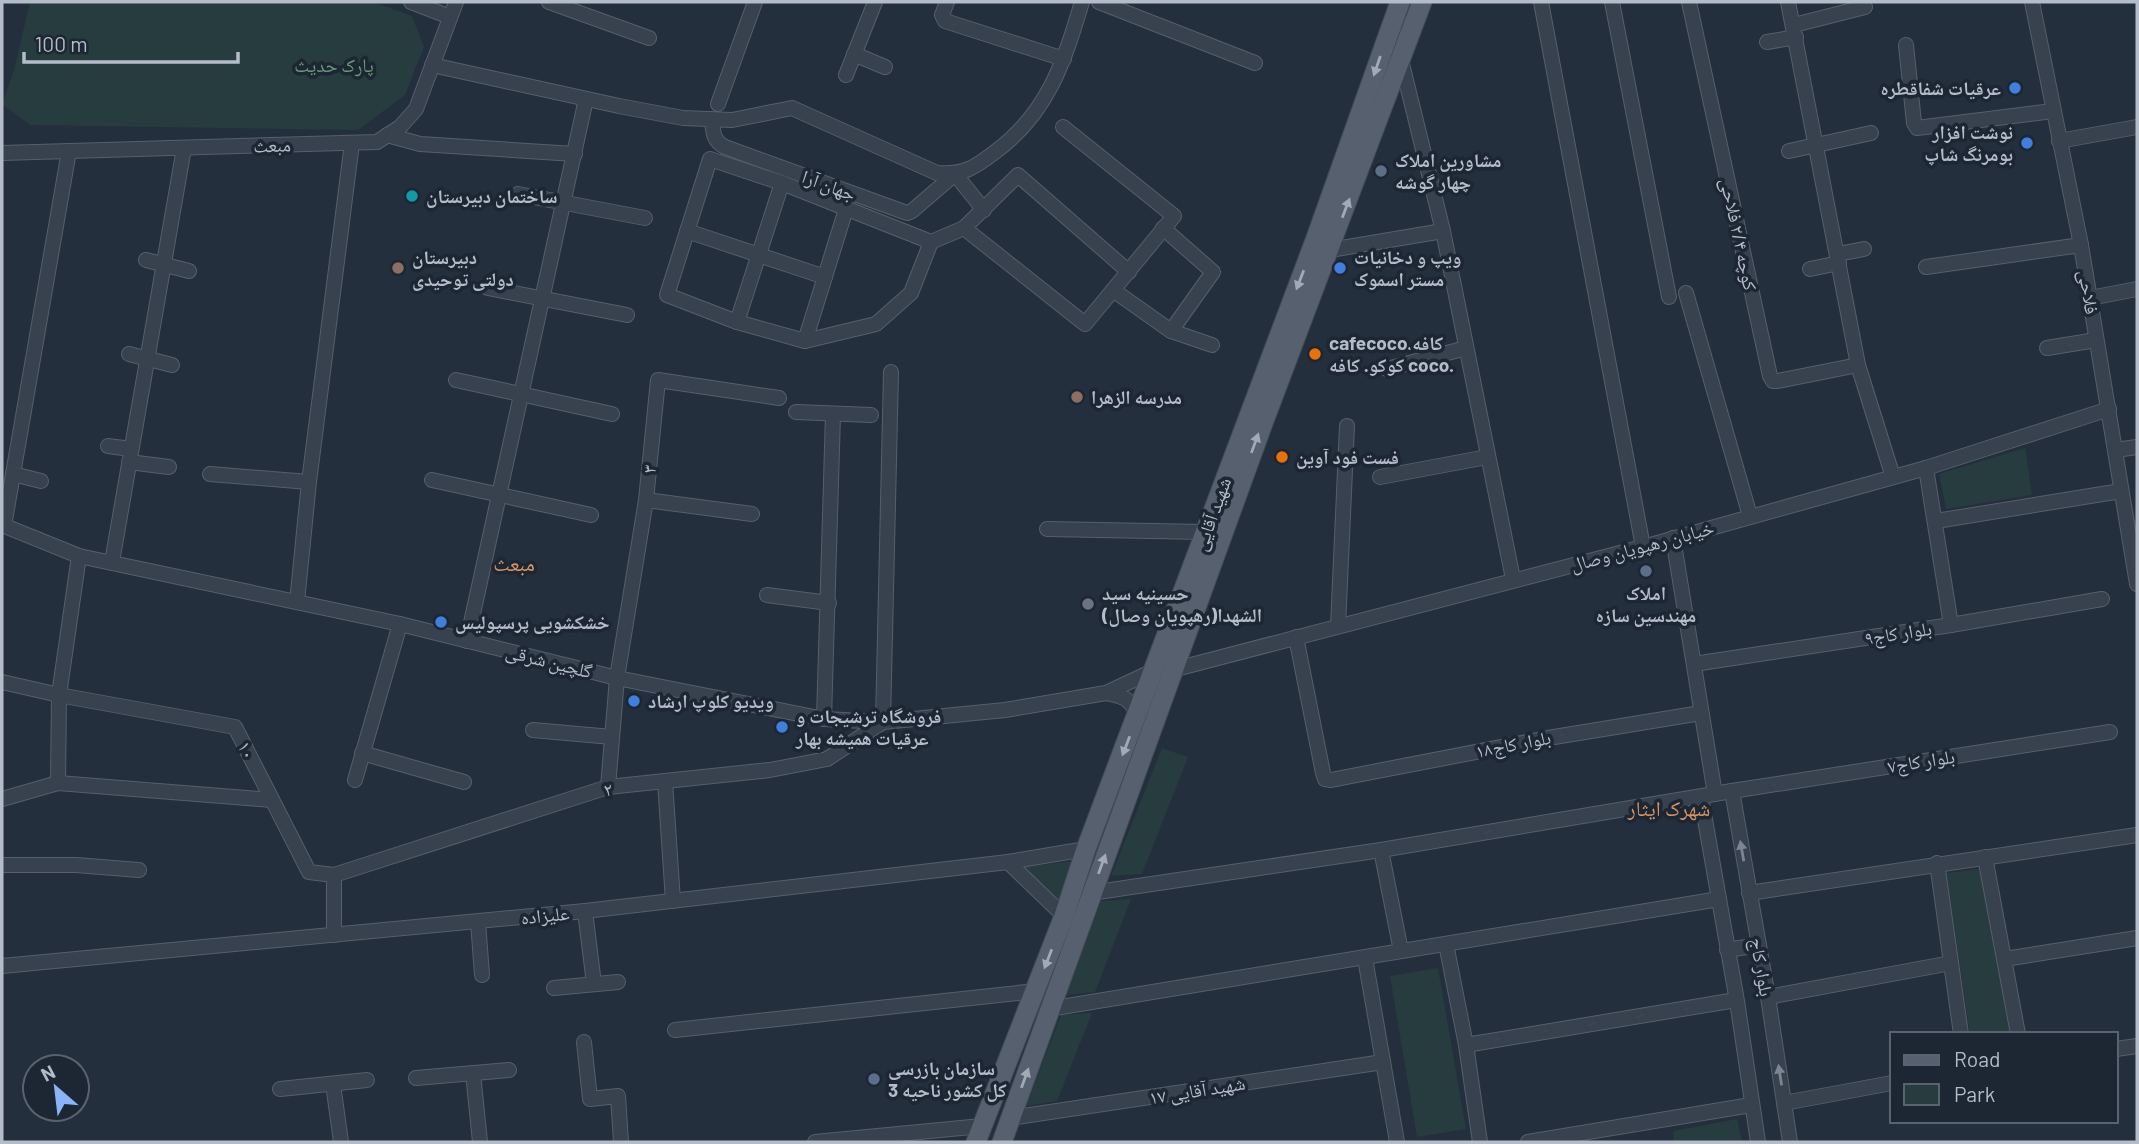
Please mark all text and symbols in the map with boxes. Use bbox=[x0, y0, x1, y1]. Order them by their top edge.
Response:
scale bar bbox=[24, 21, 238, 65]
text: 100 m bbox=[35, 31, 88, 56]
park label: پارک حدیث bbox=[294, 53, 374, 77]
one-way arrow bbox=[1371, 55, 1382, 76]
place label: عرقیات شفاقطره bbox=[1880, 76, 2001, 100]
marker: عرقیات شفاقطره bbox=[2007, 80, 2023, 96]
place label: نوشت افزار بومرنگ شاپ bbox=[1924, 120, 2013, 166]
street label: مبعث bbox=[253, 132, 291, 157]
marker: نوشت افزار بومرنگ شاپ bbox=[2019, 135, 2035, 151]
place label: مشاورین املاک چهار گوشه bbox=[1395, 148, 1501, 193]
marker: مشاورین املاک چهار گوشه bbox=[1373, 163, 1389, 179]
street label: جهان آرا bbox=[799, 164, 859, 206]
street label: کوچه ۲/۴ فلاحی bbox=[1715, 176, 1763, 293]
place label: ساختمان دبیرستان bbox=[426, 184, 557, 208]
marker: ساختمان دبیرستان bbox=[404, 188, 420, 204]
one-way arrow bbox=[1341, 197, 1352, 218]
place label: دبیرستان دولتی توحیدی bbox=[412, 245, 514, 291]
place label: ویپ و دخانیات مستر اسموک bbox=[1354, 245, 1461, 290]
marker: دبیرستان دولتی توحیدی bbox=[390, 260, 406, 276]
marker: ویپ و دخانیات مستر اسموک bbox=[1332, 260, 1348, 276]
street label: فلاحی bbox=[2074, 268, 2104, 316]
one-way arrow bbox=[1294, 270, 1305, 291]
place label: cafecoco.کافه کوکو. کافه coco. bbox=[1329, 331, 1454, 376]
marker: cafecoco.کافه کوکو. کافه coco. bbox=[1307, 346, 1323, 362]
place label: مدرسه الزهرا bbox=[1091, 385, 1182, 408]
marker: مدرسه الزهرا bbox=[1069, 389, 1085, 405]
one-way arrow bbox=[1250, 433, 1261, 454]
place label: فست فود آوین bbox=[1296, 445, 1399, 469]
marker: فست فود آوین bbox=[1274, 449, 1290, 465]
street label: ۳ bbox=[637, 464, 660, 474]
street label: شهید آقایی bbox=[1188, 474, 1236, 554]
street label: خیابان رهپویان وصال bbox=[1568, 515, 1716, 577]
district label: مبعث bbox=[493, 550, 535, 576]
marker: املاک مهندسین سازه bbox=[1638, 563, 1654, 579]
place label: حسینیه سید الشهدا(رهپویان وصال) bbox=[1101, 581, 1262, 627]
place label: املاک مهندسین سازه bbox=[1596, 581, 1696, 627]
marker: حسینیه سید الشهدا(رهپویان وصال) bbox=[1080, 596, 1096, 612]
place label: خشکشویی پرسپولیس bbox=[455, 610, 610, 634]
marker: خشکشویی پرسپولیس bbox=[433, 614, 449, 630]
street label: بلوار کاج۹ bbox=[1863, 616, 1933, 650]
street label: گلچین شرقی bbox=[503, 639, 595, 683]
place label: ویدیو کلوپ ارشاد bbox=[648, 689, 774, 713]
marker: ویدیو کلوپ ارشاد bbox=[626, 693, 642, 709]
place label: فروشگاه ترشیجات و عرقیات همیشه بهار bbox=[795, 704, 941, 750]
marker: فروشگاه ترشیجات و عرقیات همیشه بهار bbox=[774, 719, 790, 735]
street label: بلوار کاج۱۸ bbox=[1473, 725, 1553, 763]
one-way arrow bbox=[1121, 735, 1132, 756]
street label: ۱۰ bbox=[233, 737, 262, 763]
street label: بلوار کاج۷ bbox=[1886, 744, 1956, 778]
street label: ۲ bbox=[601, 776, 614, 801]
district label: شهرک ایثار bbox=[1627, 795, 1710, 821]
one-way arrow bbox=[1736, 839, 1747, 861]
one-way arrow bbox=[1097, 853, 1108, 874]
street label: علیزاده bbox=[519, 900, 571, 929]
street label: بلوار کاج bbox=[1745, 936, 1779, 998]
one-way arrow bbox=[1042, 949, 1053, 970]
legend bbox=[1890, 1032, 2118, 1123]
text: Road bbox=[1954, 1046, 2000, 1071]
north arrow bbox=[21, 1053, 91, 1123]
place label: سازمان بازرسی کل کشور ناحیه 3 bbox=[888, 1056, 1007, 1102]
text: N bbox=[37, 1059, 59, 1086]
one-way arrow bbox=[1774, 1064, 1785, 1086]
one-way arrow bbox=[1019, 1067, 1030, 1088]
marker: سازمان بازرسی کل کشور ناحیه 3 bbox=[866, 1071, 882, 1087]
street label: شهید آقایی ۱۷ bbox=[1147, 1071, 1247, 1109]
text: Park bbox=[1954, 1081, 1995, 1106]

